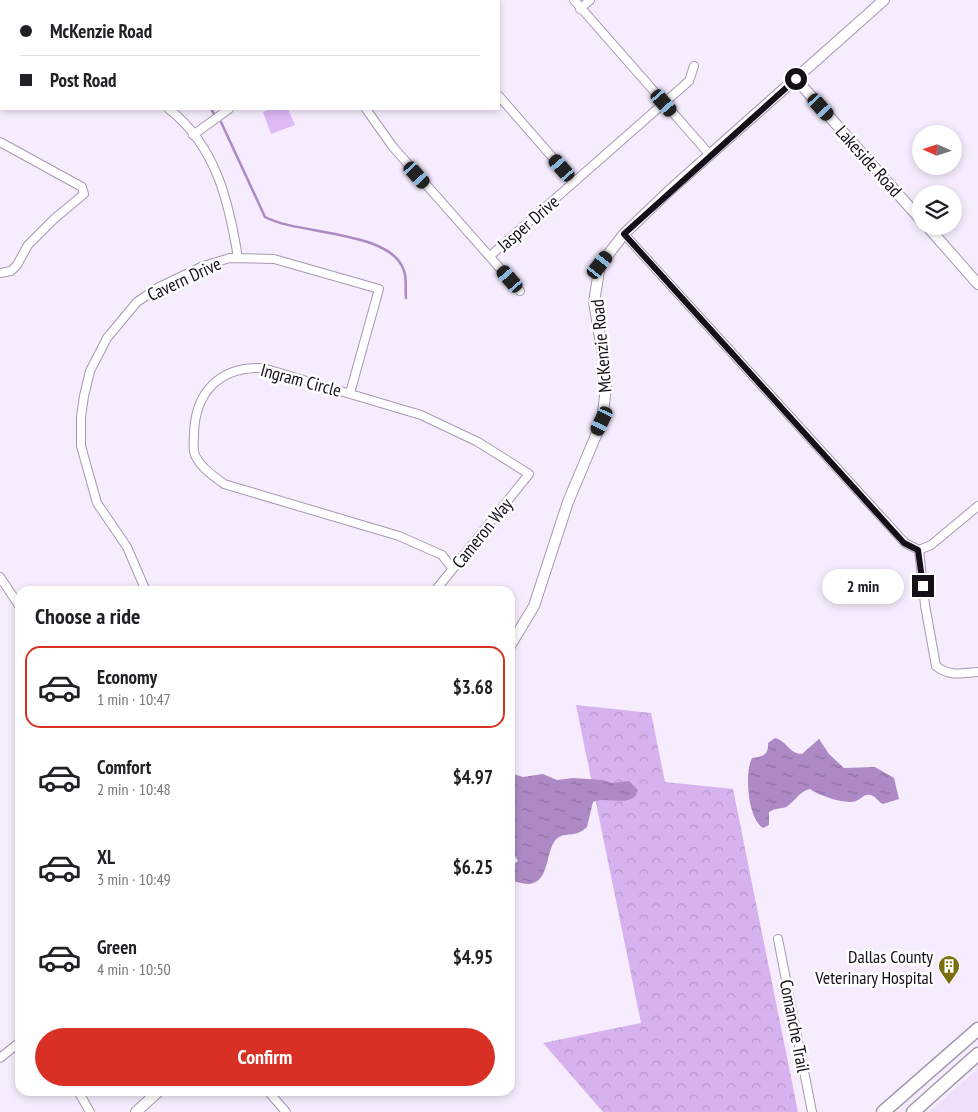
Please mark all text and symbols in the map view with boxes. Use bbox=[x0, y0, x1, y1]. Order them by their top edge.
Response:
text: McKenzie Road bbox=[50, 19, 152, 43]
text: Post Road bbox=[50, 68, 117, 92]
route start bbox=[785, 68, 807, 90]
car bbox=[648, 87, 679, 119]
car bbox=[805, 91, 836, 123]
street label: Lakeside Road bbox=[831, 120, 907, 202]
north arrow bbox=[912, 125, 962, 175]
map controls bbox=[912, 125, 962, 235]
car bbox=[546, 152, 577, 184]
car bbox=[401, 159, 432, 191]
button: layers bbox=[912, 185, 962, 235]
street label: Jasper Drive bbox=[492, 190, 564, 257]
car bbox=[584, 249, 615, 281]
street label: Cavern Drive bbox=[143, 252, 225, 306]
car bbox=[494, 263, 525, 295]
street label: McKenzie Road bbox=[585, 298, 617, 394]
street label: Ingram Circle bbox=[258, 358, 344, 402]
car bbox=[588, 404, 615, 438]
street label: Cameron Way bbox=[447, 493, 517, 573]
callout: 2 min bbox=[823, 568, 906, 604]
route end bbox=[912, 575, 934, 597]
text: 2 min bbox=[847, 576, 879, 596]
text: Choose a ride bbox=[35, 602, 140, 630]
icon: car bbox=[37, 665, 82, 710]
text: Economy bbox=[97, 665, 157, 689]
text: $3.68 bbox=[453, 675, 493, 699]
text: 1 min · 10:47 bbox=[97, 689, 171, 709]
icon: car bbox=[37, 755, 82, 800]
text: Comfort bbox=[97, 755, 151, 779]
text: $4.97 bbox=[453, 765, 493, 789]
text: 2 min · 10:48 bbox=[97, 779, 171, 799]
icon: car bbox=[37, 845, 82, 890]
text: XL bbox=[97, 845, 115, 869]
text: $6.25 bbox=[453, 855, 493, 879]
text: 3 min · 10:49 bbox=[97, 869, 171, 889]
icon: car bbox=[37, 935, 82, 980]
text: Green bbox=[97, 935, 137, 959]
text: $4.95 bbox=[453, 945, 493, 969]
place label: Dallas County Veterinary Hospital bbox=[814, 945, 934, 989]
building icon: Dallas County Veterinary Hospital bbox=[937, 954, 961, 985]
text: 4 min · 10:50 bbox=[97, 959, 171, 979]
street label: Comanche Trail bbox=[775, 978, 815, 1075]
button: Confirm bbox=[35, 1028, 495, 1086]

